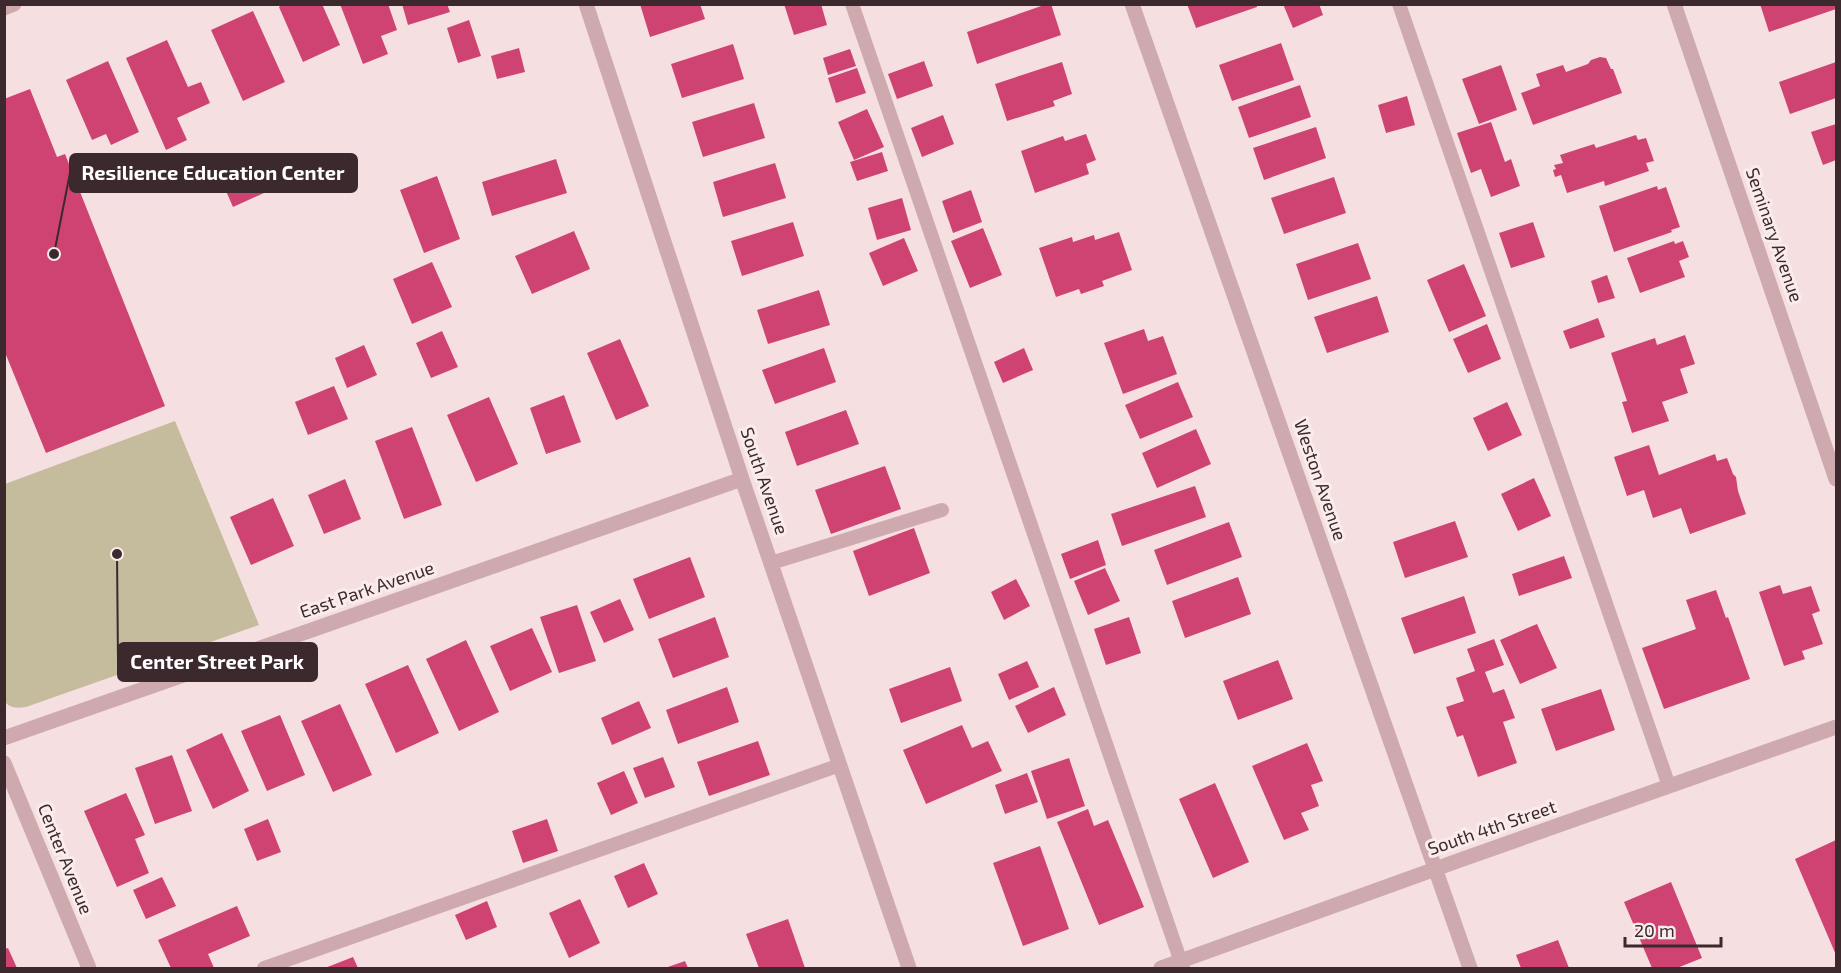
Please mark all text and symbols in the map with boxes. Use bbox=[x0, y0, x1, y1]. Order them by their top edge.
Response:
callout: Resilience Education Center bbox=[70, 154, 357, 192]
text: Resilience Education Center bbox=[81, 160, 345, 184]
street label: Seminary Avenue bbox=[1742, 165, 1808, 305]
street label: Weston Avenue bbox=[1290, 416, 1352, 543]
street label: South Avenue bbox=[736, 424, 794, 537]
street label: East Park Avenue bbox=[297, 556, 437, 622]
callout: Center Street Park bbox=[118, 643, 317, 681]
text: Center Street Park bbox=[130, 649, 305, 673]
street label: South 4th Street bbox=[1425, 795, 1559, 859]
street label: Center Avenue bbox=[34, 800, 98, 917]
scale bar bbox=[1625, 910, 1721, 948]
text: 20 m bbox=[1634, 919, 1675, 941]

